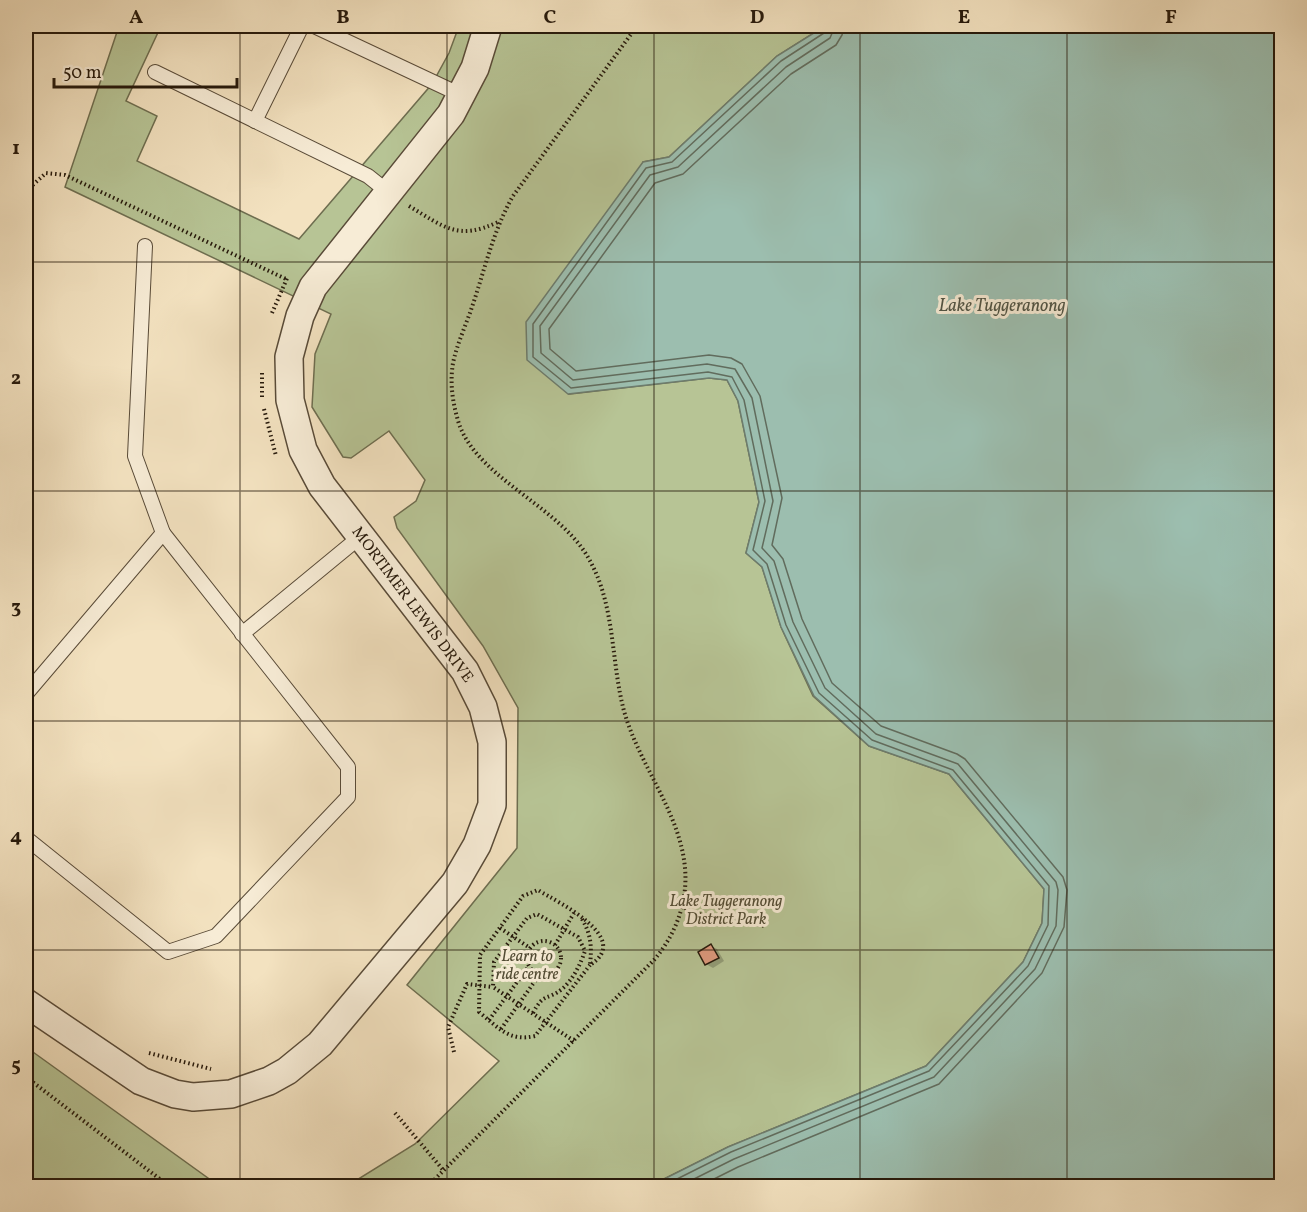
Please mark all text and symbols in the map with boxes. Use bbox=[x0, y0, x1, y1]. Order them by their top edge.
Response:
text: A bbox=[129, 4, 143, 32]
text: B bbox=[336, 4, 350, 32]
text: C bbox=[544, 4, 557, 32]
text: D bbox=[750, 4, 764, 32]
text: E bbox=[958, 4, 970, 32]
text: F bbox=[1165, 4, 1177, 32]
scale bar bbox=[54, 51, 237, 89]
text: 50 m bbox=[63, 61, 102, 86]
text: 1 bbox=[12, 135, 20, 163]
water label: Lake Tuggeranong bbox=[939, 294, 1066, 319]
text: 2 bbox=[11, 365, 21, 393]
street label: MORTIMER LEWIS DRIVE bbox=[346, 522, 478, 688]
text: 3 bbox=[11, 594, 21, 622]
text: 4 bbox=[10, 823, 22, 851]
park label: Lake Tuggeranong District Park bbox=[670, 891, 782, 931]
park label: Learn to ride centre bbox=[496, 946, 559, 986]
text: 5 bbox=[11, 1052, 21, 1080]

